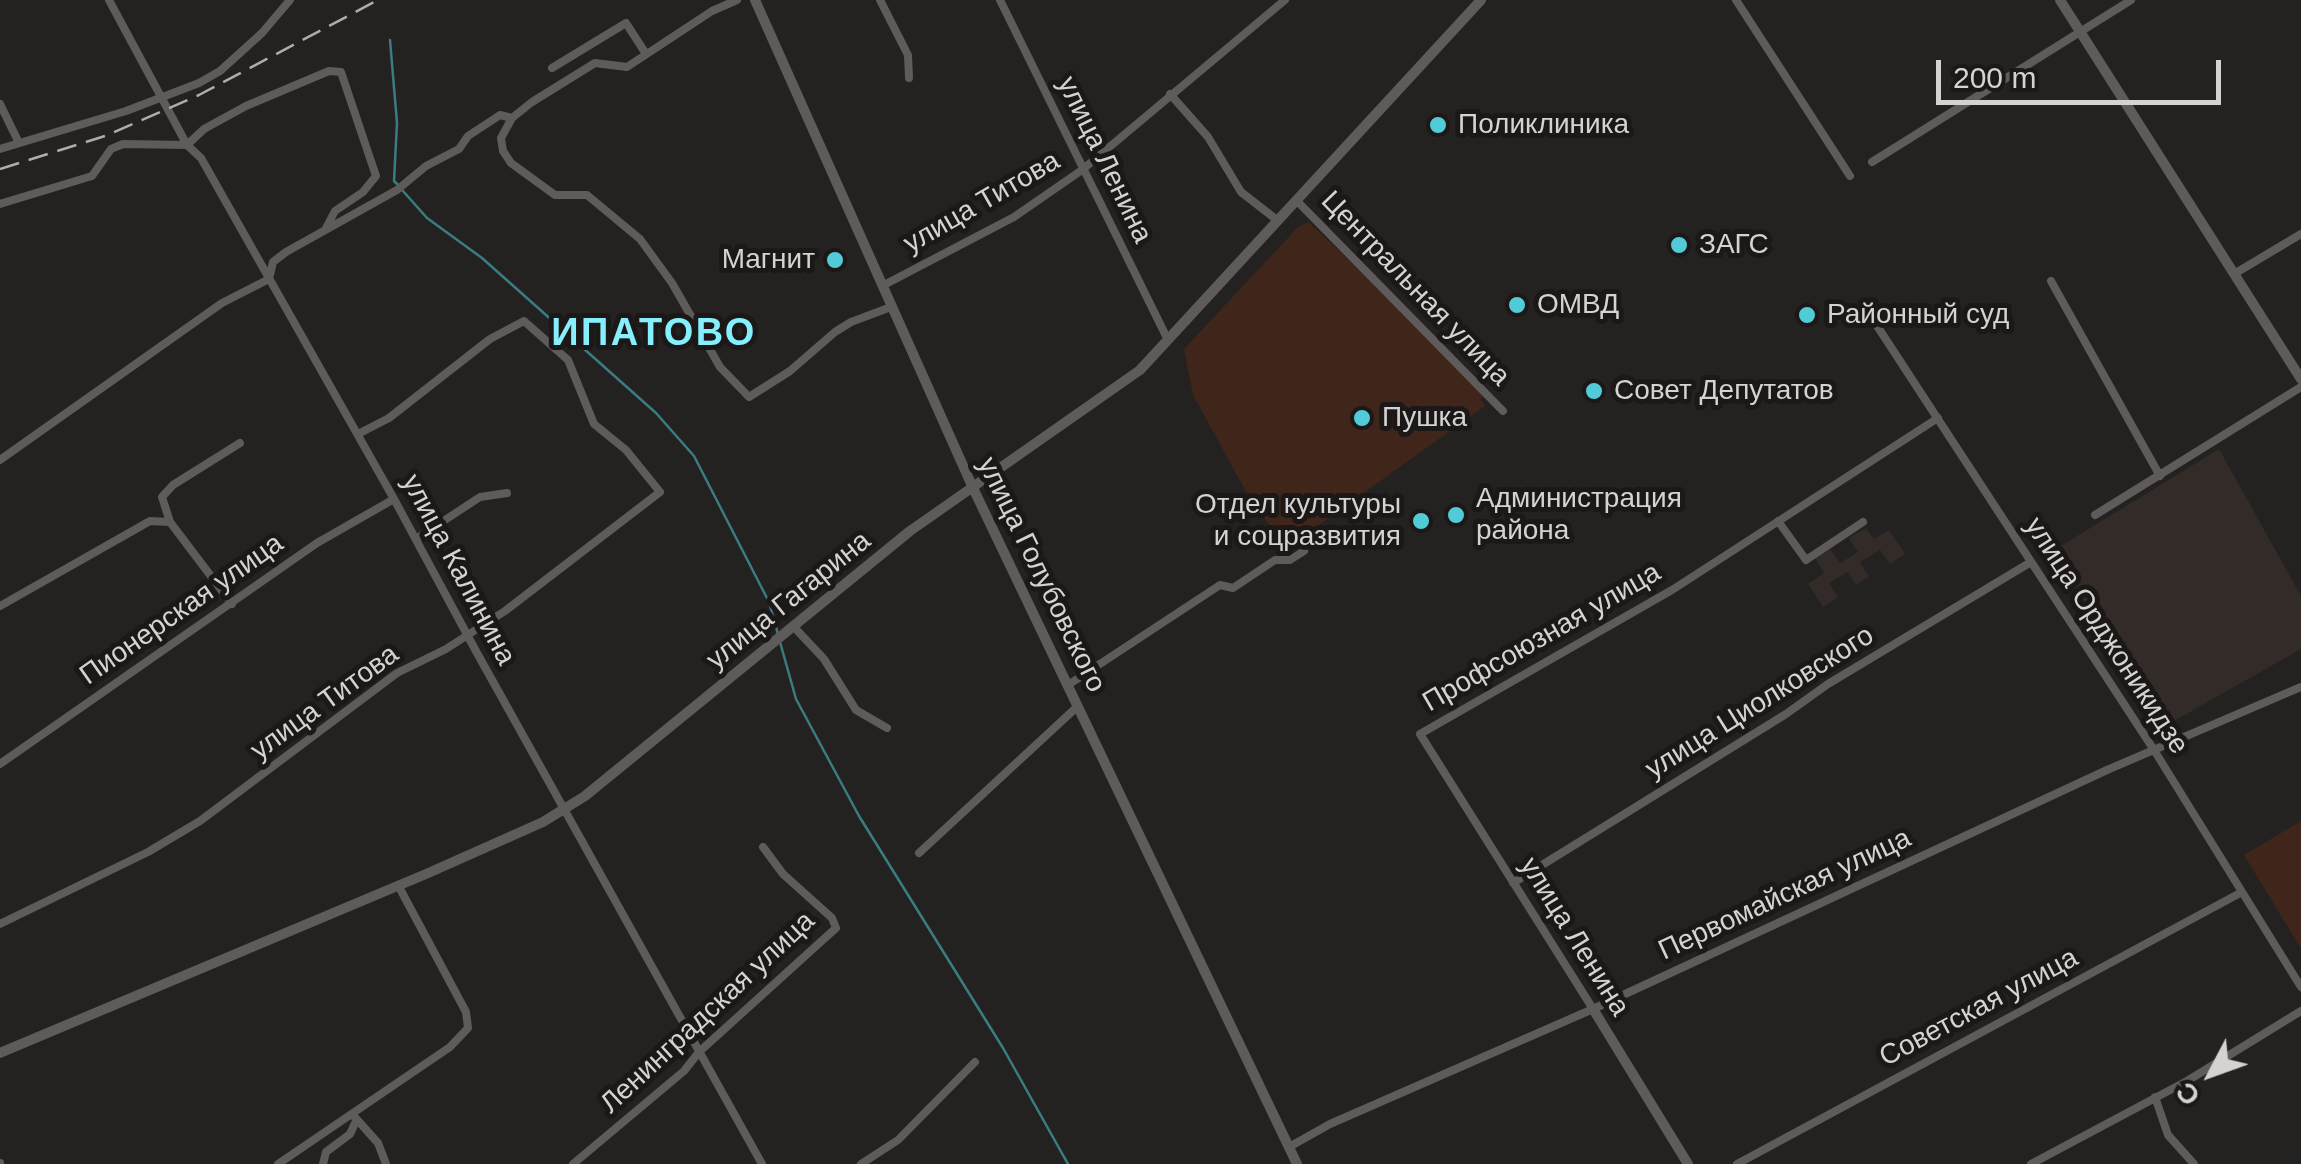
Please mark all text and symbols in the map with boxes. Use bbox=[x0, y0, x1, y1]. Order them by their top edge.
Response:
scale bar bbox=[1941, 40, 2226, 102]
text: 200 m bbox=[1953, 61, 2036, 94]
street label: улица Ленина bbox=[1049, 71, 1159, 249]
place label: Поликлиника bbox=[1458, 108, 1629, 142]
marker: Поликлиника bbox=[1427, 114, 1449, 136]
street label: улица Титова bbox=[898, 145, 1066, 261]
street label: Центральная улица bbox=[1313, 185, 1517, 393]
place label: ЗАГС bbox=[1699, 228, 1769, 262]
marker: ЗАГС bbox=[1668, 234, 1690, 256]
place label: Магнит bbox=[722, 243, 815, 277]
marker: Магнит bbox=[824, 249, 846, 271]
place label: ОМВД bbox=[1537, 288, 1619, 322]
marker: ОМВД bbox=[1506, 294, 1528, 316]
place label: Районный суд bbox=[1827, 298, 2009, 332]
marker: Районный суд bbox=[1796, 304, 1818, 326]
district label: ИПАТОВО bbox=[551, 312, 757, 358]
place label: Совет Депутатов bbox=[1614, 374, 1834, 408]
marker: Совет Депутатов bbox=[1583, 380, 1605, 402]
place label: Пушка bbox=[1382, 401, 1467, 435]
marker: Пушка bbox=[1351, 407, 1373, 429]
street label: улица Голубовского bbox=[970, 452, 1112, 698]
street label: улица Калинина bbox=[394, 469, 522, 671]
place label: Администрация района bbox=[1476, 482, 1682, 548]
place label: Отдел культуры и соцразвития bbox=[1195, 488, 1401, 554]
marker: Администрация района bbox=[1445, 504, 1467, 526]
marker: Отдел культуры и соцразвития bbox=[1410, 510, 1432, 532]
street label: улица Орджоникидзе bbox=[2017, 511, 2195, 761]
street label: улица Гагарина bbox=[700, 525, 878, 677]
street label: Пионерская улица bbox=[74, 527, 290, 693]
street label: Профсоюзная улица bbox=[1417, 556, 1667, 720]
street label: улица Циолковского bbox=[1640, 619, 1880, 787]
street label: улица Титова bbox=[245, 638, 405, 768]
street label: Первомайская улица bbox=[1654, 822, 1916, 968]
street label: улица Ленина bbox=[1512, 851, 1636, 1023]
street label: Ленинградская улица bbox=[594, 905, 822, 1121]
street label: Советская улица bbox=[1874, 942, 2084, 1074]
north arrow bbox=[2161, 1024, 2261, 1124]
text: С bbox=[2170, 1076, 2206, 1112]

